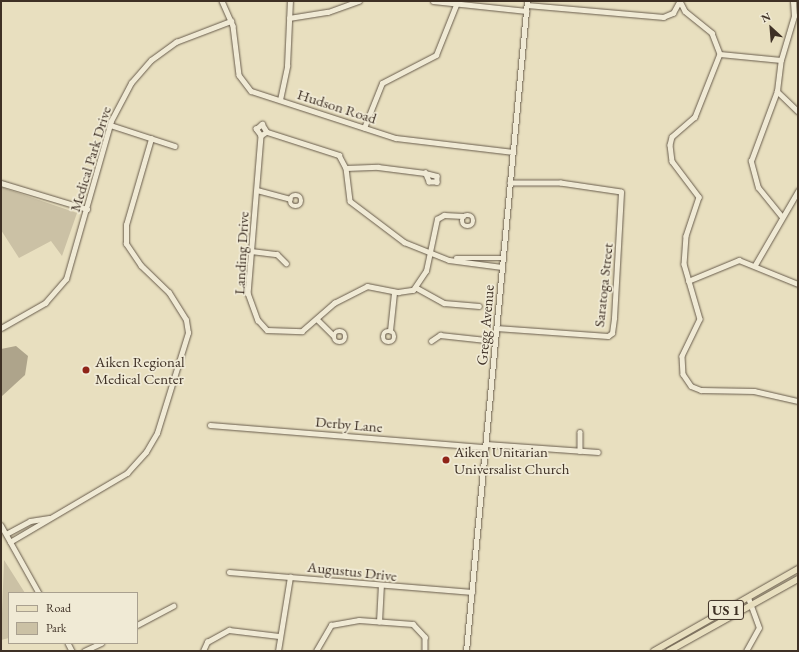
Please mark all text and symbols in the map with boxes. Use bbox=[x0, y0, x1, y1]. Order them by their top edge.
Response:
north arrow bbox=[751, 8, 791, 48]
text: N bbox=[759, 9, 773, 25]
street label: Hudson Road bbox=[295, 85, 379, 127]
street label: Medical Park Drive bbox=[65, 104, 115, 214]
street label: Landing Drive bbox=[230, 211, 252, 295]
street label: Saratoga Street bbox=[590, 242, 616, 328]
street label: Gregg Avenue bbox=[473, 284, 497, 366]
place label: Aiken Regional Medical Center bbox=[95, 352, 185, 387]
marker: Aiken Regional Medical Center bbox=[80, 364, 92, 376]
street label: Derby Lane bbox=[315, 412, 383, 436]
place label: Aiken Unitarian Universalist Church bbox=[454, 442, 569, 477]
marker: Aiken Unitarian Universalist Church bbox=[441, 455, 451, 465]
street label: Augustus Drive bbox=[306, 557, 398, 585]
legend bbox=[8, 592, 138, 644]
road number: US 1 bbox=[707, 598, 745, 622]
text: Road bbox=[46, 600, 71, 616]
text: Park bbox=[46, 620, 66, 636]

